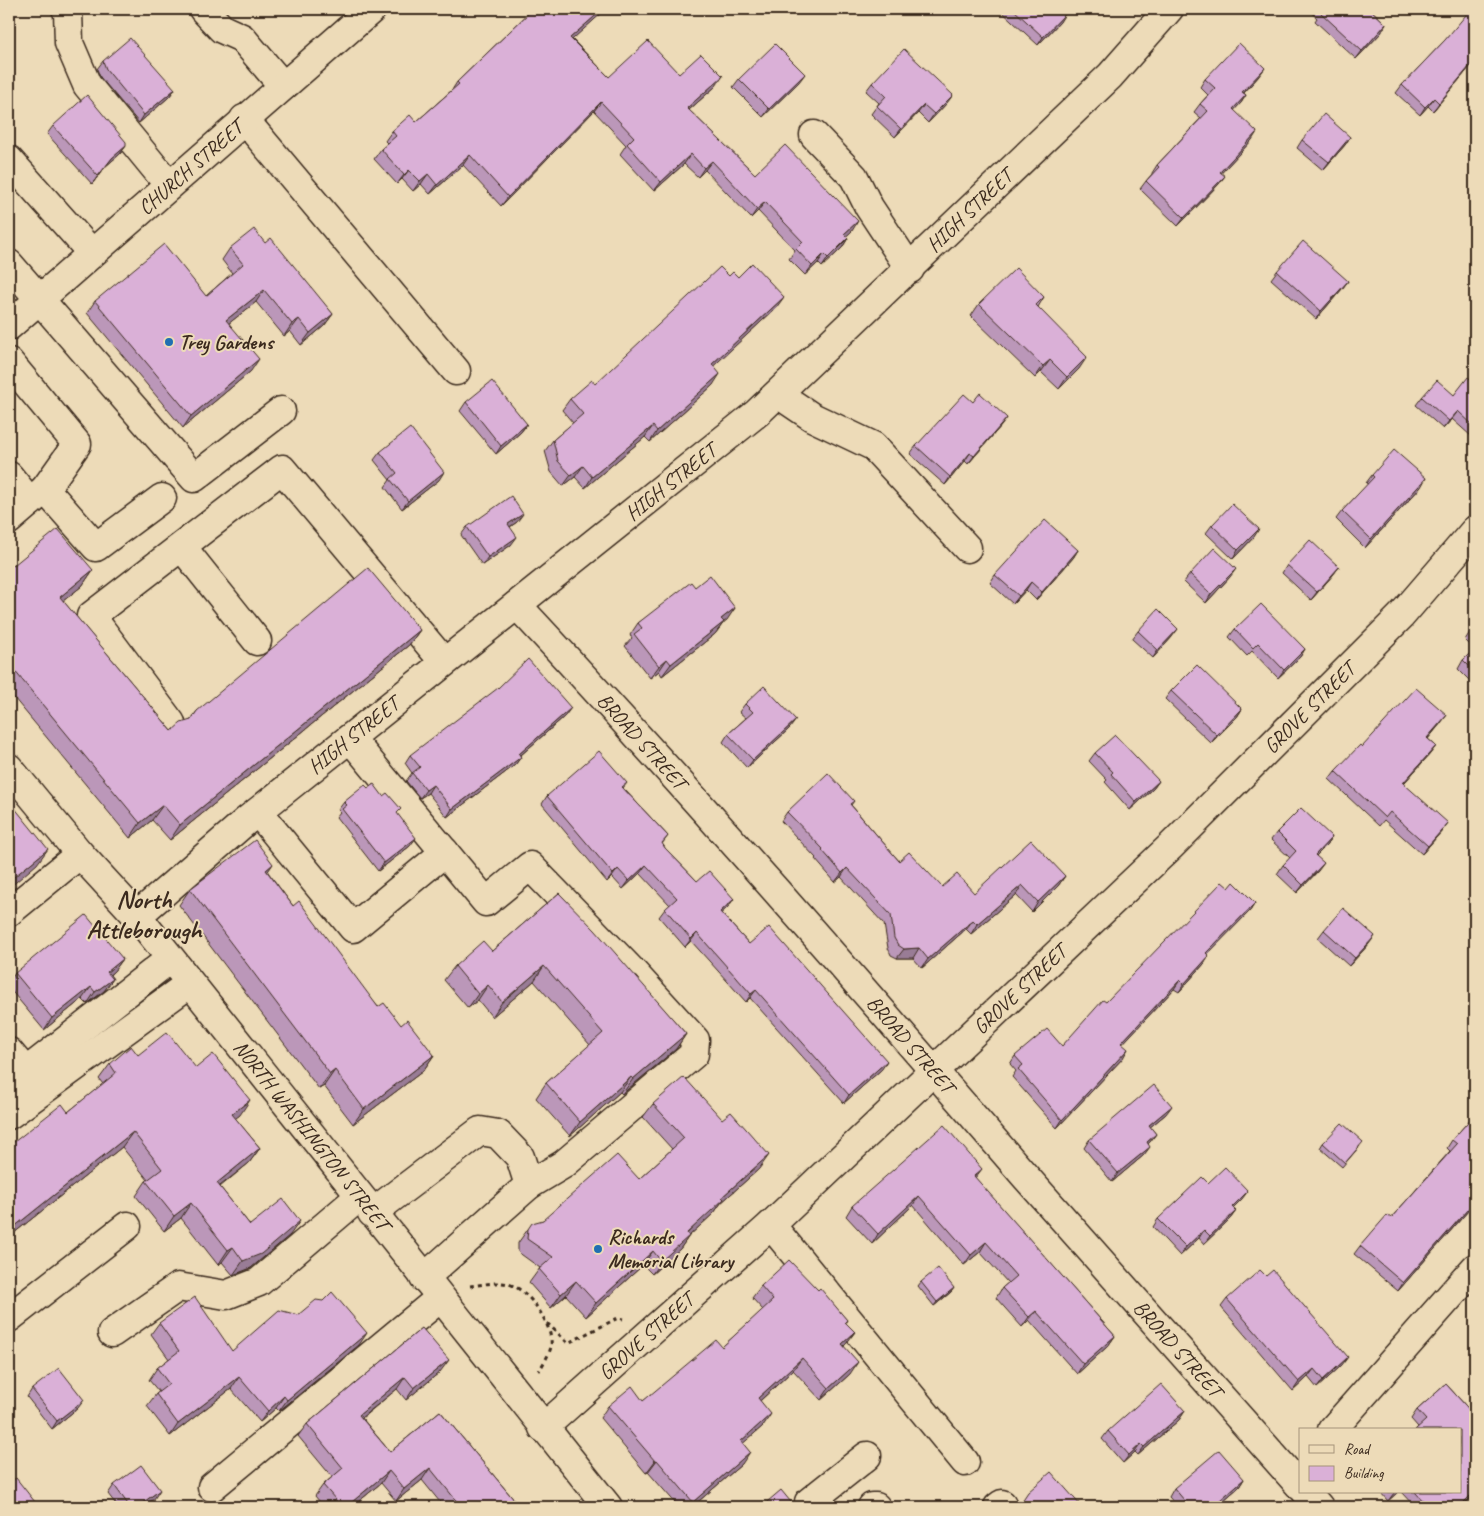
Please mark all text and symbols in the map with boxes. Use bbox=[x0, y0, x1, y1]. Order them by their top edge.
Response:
street label: CHURCH STREET bbox=[133, 111, 252, 220]
street label: HIGH STREET bbox=[921, 160, 1021, 257]
place label: Trey Gardens bbox=[179, 329, 276, 356]
marker: Trey Gardens bbox=[163, 336, 175, 348]
street label: HIGH STREET bbox=[620, 435, 725, 526]
street label: GROVE STREET bbox=[1258, 653, 1364, 759]
street label: HIGH STREET bbox=[303, 688, 408, 780]
street label: BROAD STREET bbox=[592, 688, 695, 798]
district label: North Attleborough bbox=[87, 883, 203, 946]
street label: GROVE STREET bbox=[968, 936, 1075, 1040]
street label: BROAD STREET bbox=[861, 990, 963, 1102]
street label: NORTH WASHINGTON STREET bbox=[228, 1035, 399, 1240]
place label: Richards Memorial Library bbox=[608, 1224, 735, 1274]
marker: Richards Memorial Library bbox=[592, 1243, 604, 1255]
street label: GROVE STREET bbox=[593, 1284, 702, 1386]
street label: BROAD STREET bbox=[1128, 1295, 1231, 1406]
legend bbox=[1299, 1428, 1462, 1494]
text: Road bbox=[1344, 1440, 1371, 1459]
text: Building bbox=[1344, 1464, 1384, 1483]

